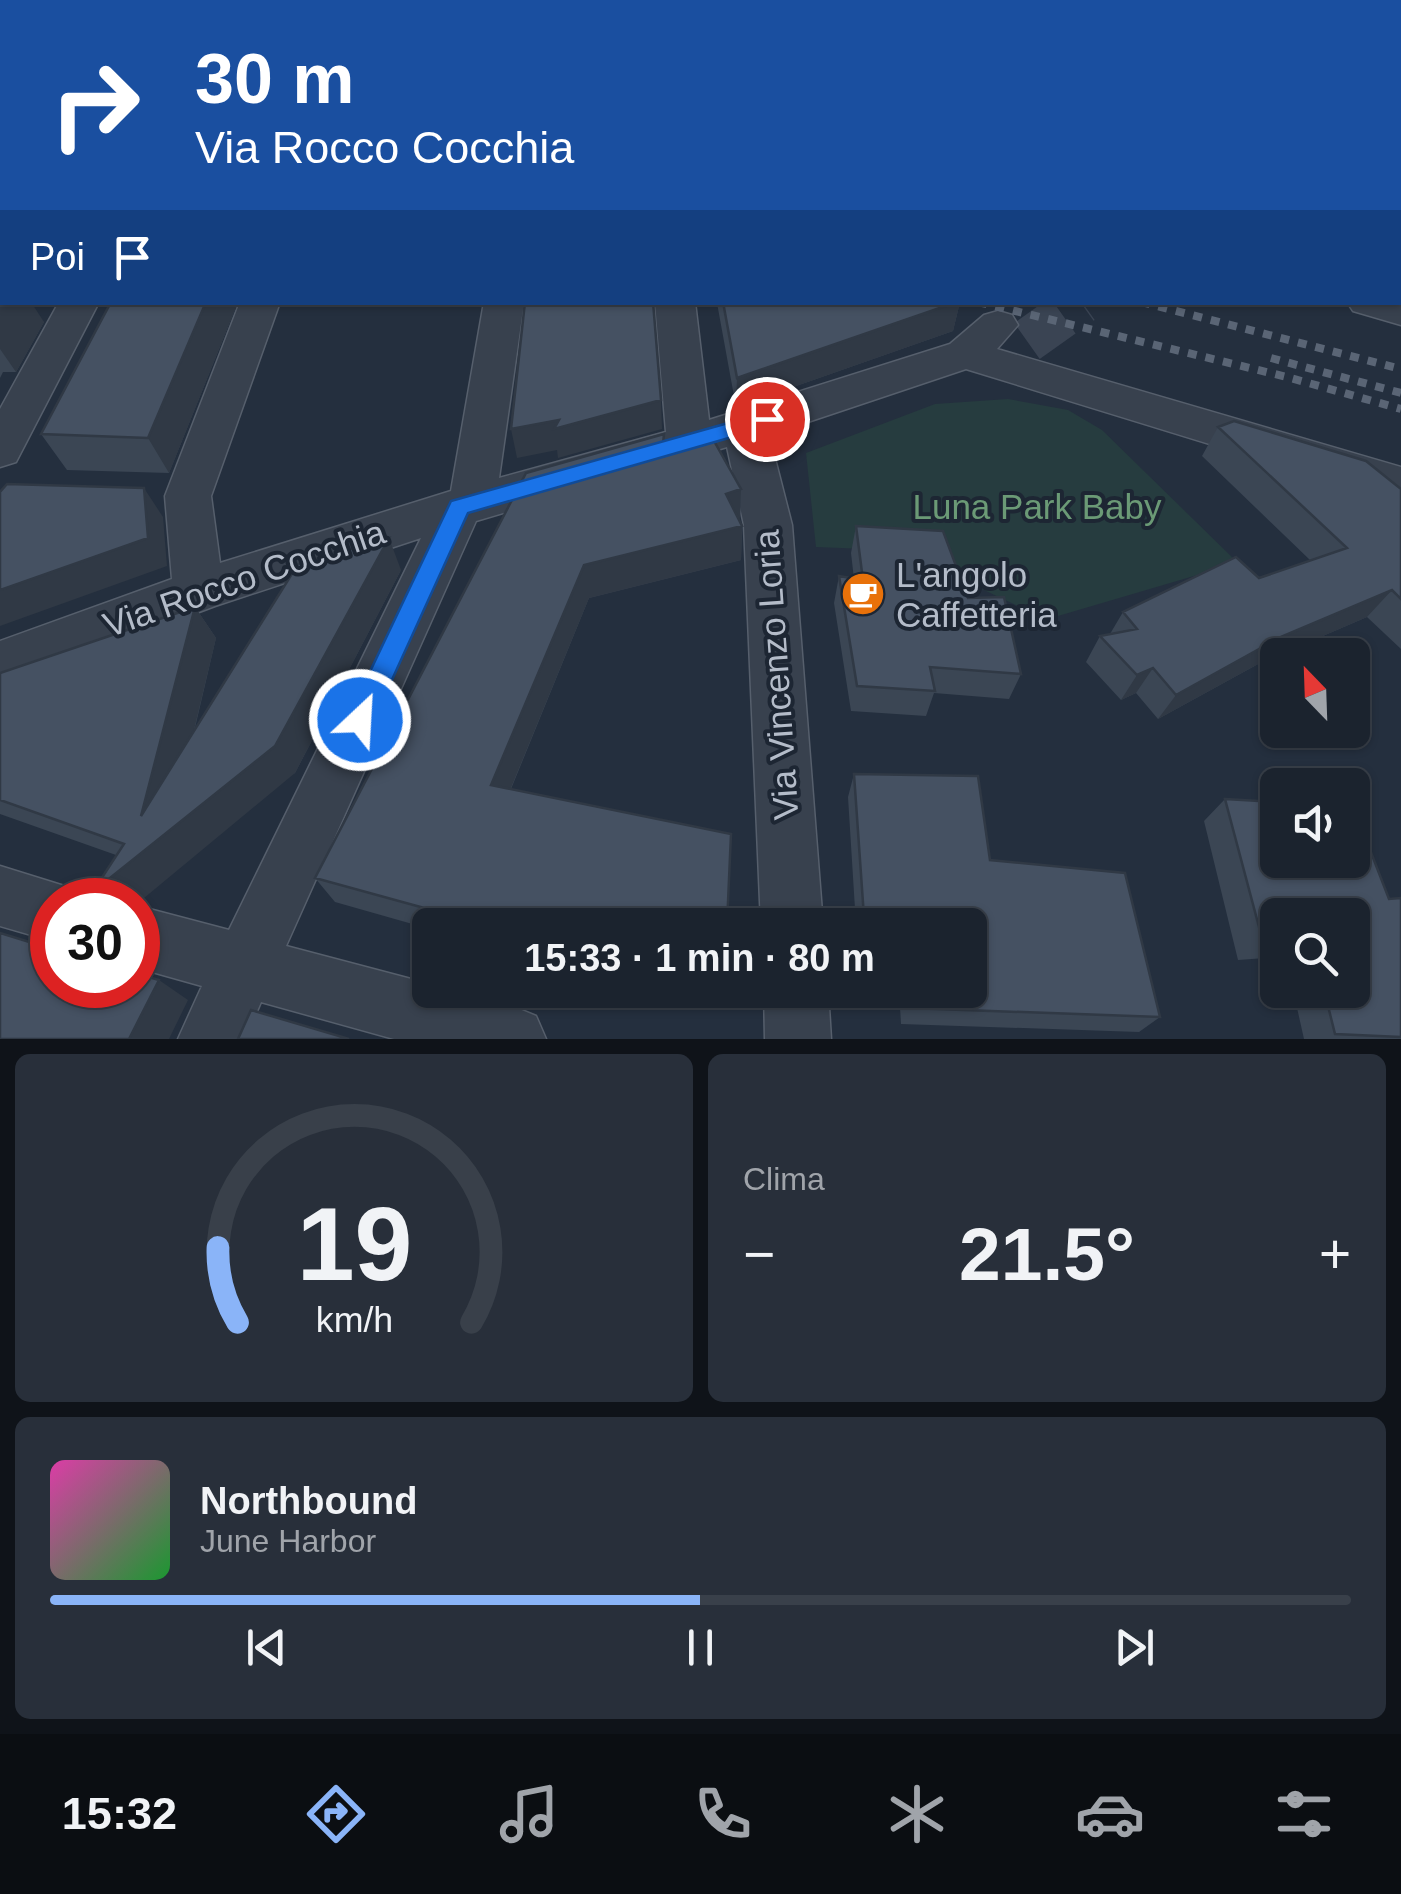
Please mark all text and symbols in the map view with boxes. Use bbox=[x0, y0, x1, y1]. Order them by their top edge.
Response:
icon: right bbox=[30, 40, 160, 170]
text: 30 m bbox=[195, 40, 355, 118]
text: Via Rocco Cocchia bbox=[195, 122, 574, 173]
icon: arrive bbox=[105, 230, 160, 285]
text: Poi bbox=[30, 236, 85, 278]
pin bbox=[725, 377, 810, 462]
icon: arrive bbox=[740, 392, 795, 447]
park label: Luna Park Baby bbox=[912, 487, 1162, 526]
street label: Via Rocco Cocchia bbox=[98, 511, 390, 644]
street label: Via Vincenzo Loria bbox=[746, 528, 806, 821]
place label: L'angolo Caffetteria bbox=[896, 555, 1057, 634]
cafe icon: L'angolo Caffetteria bbox=[840, 571, 886, 617]
north arrow bbox=[1260, 638, 1370, 748]
map controls bbox=[1260, 638, 1370, 1008]
position arrow bbox=[308, 668, 412, 772]
button: sound bbox=[1260, 768, 1370, 878]
speed limit sign: 30 bbox=[30, 878, 160, 1008]
button: search bbox=[1260, 898, 1370, 1008]
text: 15:33 · 1 min · 80 m bbox=[524, 937, 875, 979]
text: Clima bbox=[743, 1161, 825, 1197]
text: 19 bbox=[296, 1186, 412, 1302]
text: 21.5° bbox=[959, 1212, 1135, 1296]
text: − bbox=[743, 1223, 775, 1285]
text: + bbox=[1319, 1223, 1351, 1285]
text: km/h bbox=[315, 1300, 393, 1340]
text: Northbound bbox=[200, 1480, 417, 1522]
text: June Harbor bbox=[200, 1523, 376, 1559]
icon: previous bbox=[239, 1620, 294, 1675]
icon: pause bbox=[673, 1620, 728, 1675]
icon: next bbox=[1107, 1620, 1162, 1675]
icon: directions bbox=[301, 1779, 371, 1849]
icon: music bbox=[494, 1779, 564, 1849]
icon: phone bbox=[688, 1779, 758, 1849]
icon: climate bbox=[882, 1779, 952, 1849]
icon: car bbox=[1075, 1779, 1145, 1849]
icon: filters bbox=[1269, 1779, 1339, 1849]
text: 15:32 bbox=[62, 1788, 177, 1839]

